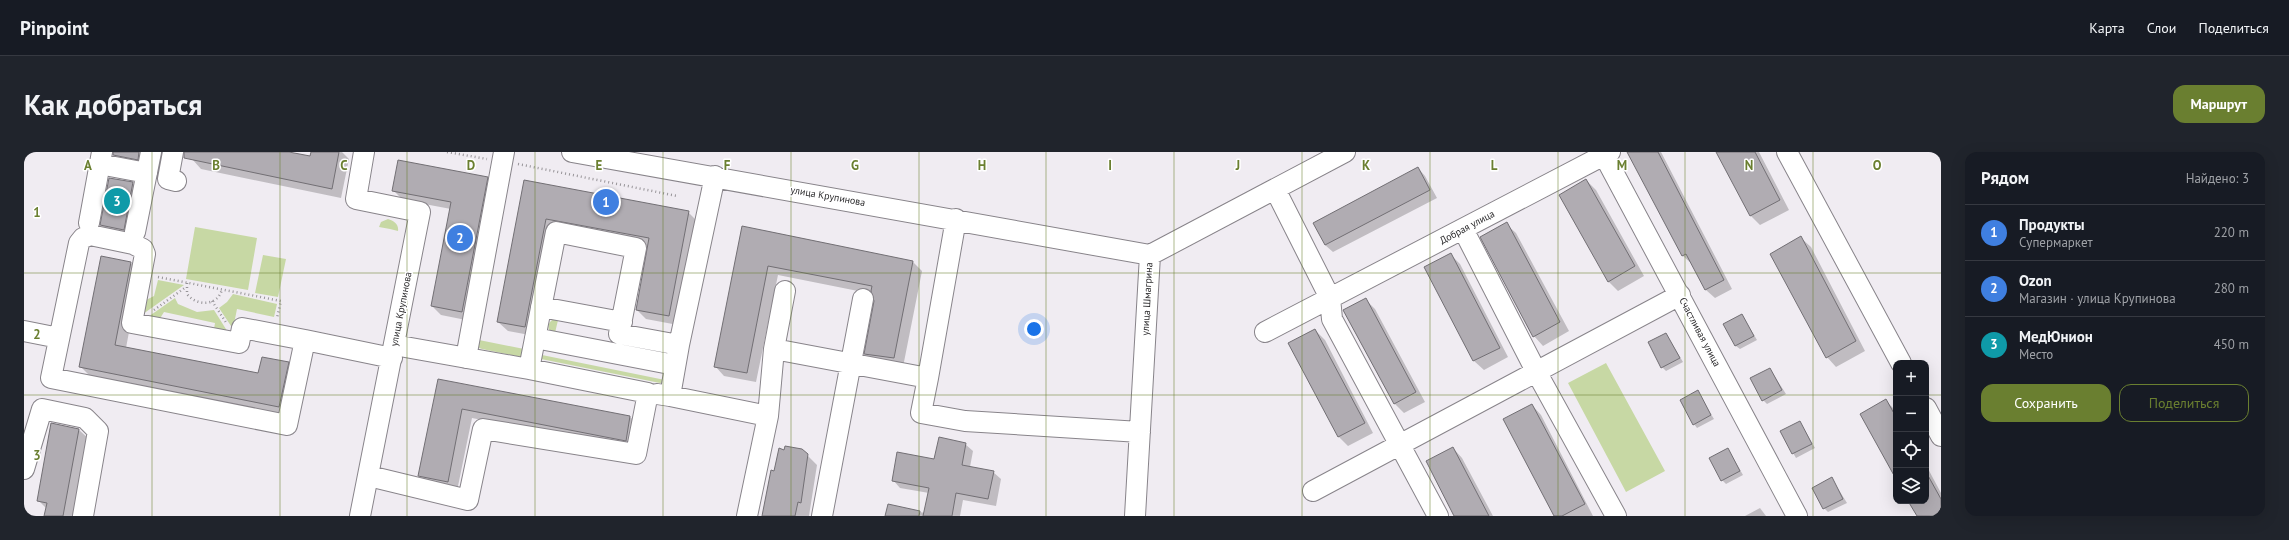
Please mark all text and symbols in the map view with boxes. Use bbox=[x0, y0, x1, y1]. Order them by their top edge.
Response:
text: Pinpoint bbox=[20, 16, 89, 40]
text: Карта bbox=[2089, 19, 2125, 37]
text: Слои bbox=[2147, 19, 2176, 37]
text: Поделиться bbox=[2198, 19, 2269, 37]
button: Маршрут bbox=[2173, 85, 2265, 123]
text: Как добраться bbox=[24, 86, 202, 123]
text: A bbox=[84, 157, 92, 174]
text: B bbox=[212, 157, 220, 174]
text: C bbox=[340, 157, 348, 174]
text: D bbox=[467, 157, 475, 174]
text: E bbox=[596, 157, 603, 174]
text: F bbox=[724, 157, 731, 174]
text: G bbox=[851, 157, 859, 174]
text: H bbox=[978, 157, 986, 174]
text: I bbox=[1108, 157, 1112, 174]
text: J bbox=[1235, 157, 1240, 174]
text: K bbox=[1362, 157, 1370, 174]
text: L bbox=[1491, 157, 1498, 174]
text: M bbox=[1617, 157, 1627, 174]
text: N bbox=[1745, 157, 1753, 174]
text: O bbox=[1873, 157, 1882, 174]
text: Рядом bbox=[1981, 167, 2029, 189]
text: Найдено: 3 bbox=[2186, 170, 2249, 187]
street label: улица Крупинова bbox=[790, 183, 866, 209]
pin: 3 bbox=[104, 186, 130, 216]
pin: 1 bbox=[593, 187, 619, 217]
text: 1 bbox=[33, 204, 41, 221]
street label: Добрая улица bbox=[1437, 207, 1497, 247]
text: Продукты bbox=[2019, 215, 2085, 234]
pin: 2 bbox=[447, 223, 473, 253]
text: 1 bbox=[1990, 224, 1998, 241]
text: 220 m bbox=[2214, 224, 2249, 241]
text: Супермаркет bbox=[2019, 234, 2093, 251]
street label: улица Шмагрина bbox=[1139, 262, 1155, 336]
street label: улица Крупинова bbox=[387, 271, 415, 347]
text: Ozon bbox=[2019, 271, 2052, 290]
text: 2 bbox=[1990, 280, 1998, 297]
text: 280 m bbox=[2214, 280, 2249, 297]
text: Магазин · улица Крупинова bbox=[2019, 290, 2176, 307]
street label: Счастливая улица bbox=[1676, 295, 1724, 369]
your location bbox=[1024, 319, 1044, 339]
text: 2 bbox=[33, 326, 41, 343]
text: МедЮнион bbox=[2019, 327, 2093, 346]
text: 3 bbox=[1990, 336, 1998, 353]
text: 450 m bbox=[2214, 336, 2249, 353]
text: Место bbox=[2019, 346, 2053, 363]
map controls bbox=[1893, 360, 1929, 504]
button: + bbox=[1893, 360, 1929, 396]
button: Сохранить bbox=[1981, 384, 2111, 422]
button: Поделиться bbox=[2119, 384, 2249, 422]
button: − bbox=[1893, 396, 1929, 432]
button: locate bbox=[1893, 432, 1929, 468]
text: 3 bbox=[33, 447, 41, 464]
button: layers bbox=[1893, 468, 1929, 504]

